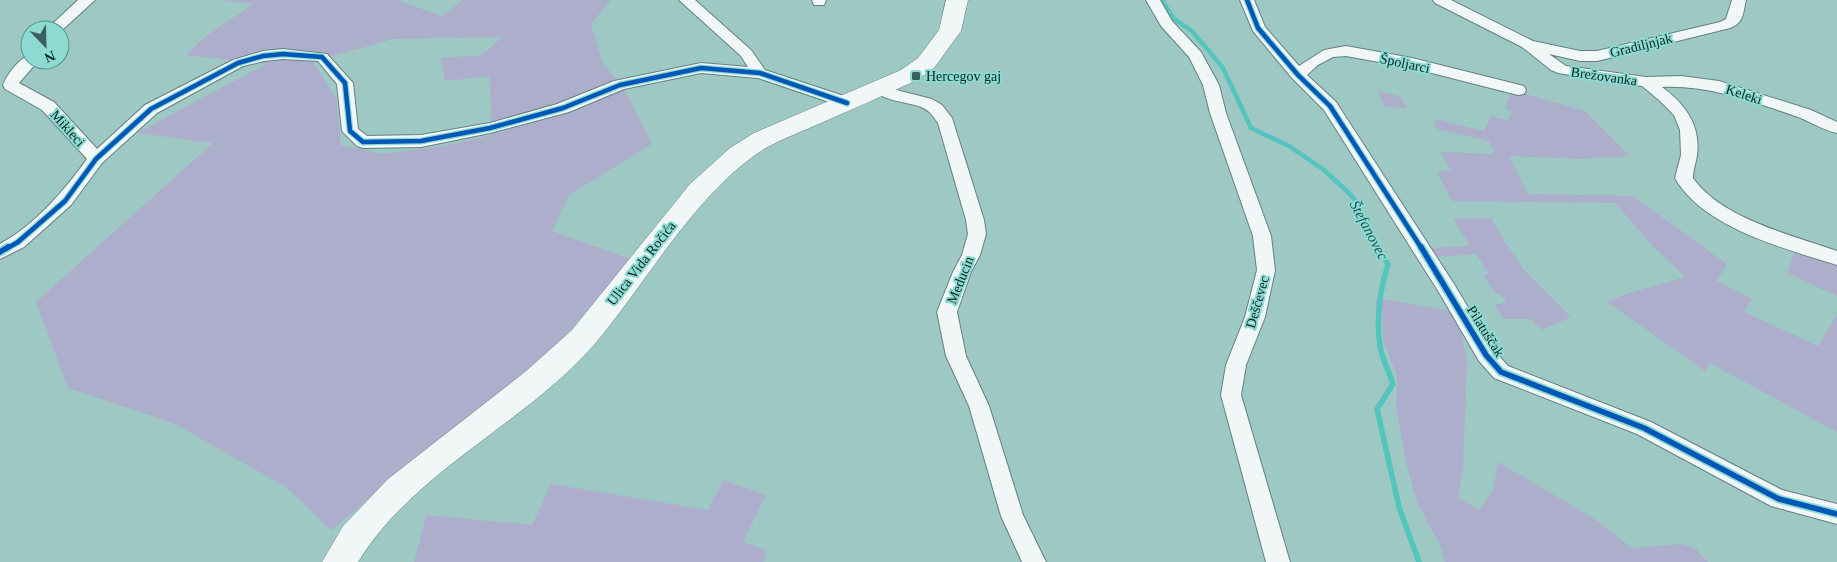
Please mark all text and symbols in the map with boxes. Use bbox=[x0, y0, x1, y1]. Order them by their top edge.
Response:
north arrow bbox=[20, 20, 70, 70]
street label: Gradiljnjak bbox=[1608, 30, 1674, 60]
text: N bbox=[42, 48, 57, 65]
street label: Špoljarci bbox=[1379, 50, 1431, 76]
street label: Brežovanka bbox=[1570, 64, 1639, 89]
place label: Hercegov gaj bbox=[926, 69, 1001, 84]
marker: Hercegov gaj bbox=[910, 70, 922, 82]
street label: Keleki bbox=[1724, 82, 1764, 107]
street label: Mikleci bbox=[47, 107, 88, 150]
water label: Štefanovec bbox=[1347, 198, 1391, 263]
street label: Ulica Vida Ročića bbox=[604, 218, 679, 308]
street label: Meducin bbox=[944, 254, 977, 306]
street label: Deščevec bbox=[1243, 274, 1272, 330]
street label: Pilatuščak bbox=[1464, 303, 1507, 360]

